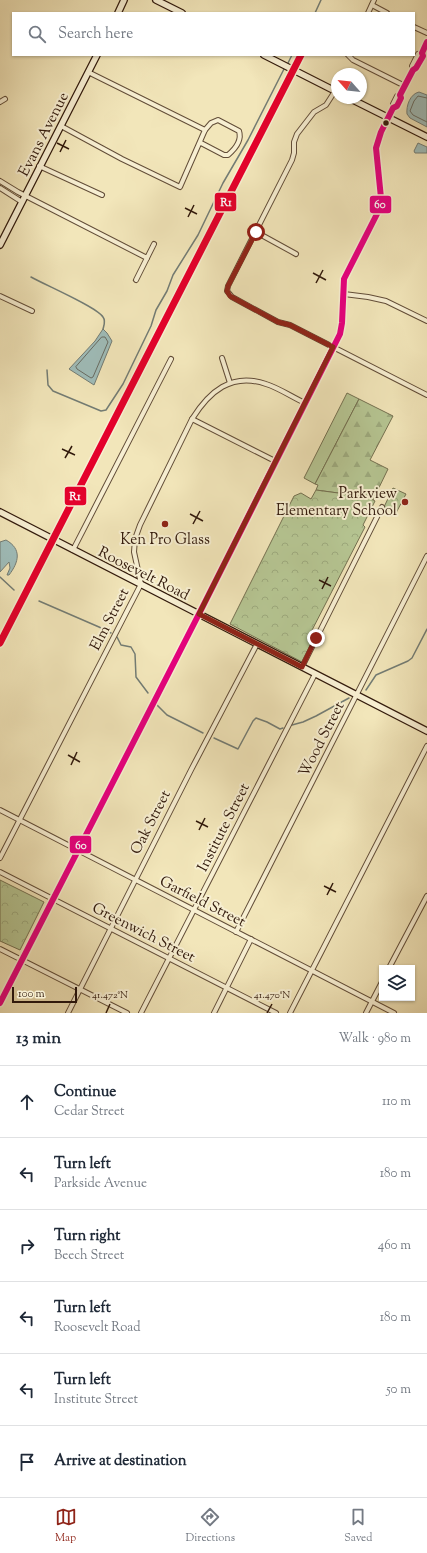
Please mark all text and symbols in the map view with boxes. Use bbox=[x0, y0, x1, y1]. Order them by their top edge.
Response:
search box bbox=[12, 12, 415, 56]
icon: search bbox=[26, 23, 48, 45]
text: Search here bbox=[58, 24, 133, 45]
north arrow bbox=[331, 68, 367, 104]
street label: Evans Avenue bbox=[14, 89, 75, 180]
unlabelled marker bbox=[381, 118, 391, 128]
line badge: R1 bbox=[214, 192, 237, 212]
text: R1 bbox=[219, 195, 232, 211]
line badge: 60 bbox=[369, 195, 392, 214]
text: 60 bbox=[374, 197, 386, 213]
route start bbox=[247, 223, 265, 241]
place label: Parkview Elementary School bbox=[276, 484, 397, 522]
line badge: R1 bbox=[64, 486, 87, 506]
text: R1 bbox=[68, 489, 81, 505]
marker: Parkview Elementary School bbox=[400, 497, 410, 507]
marker: Ken Pro Glass bbox=[160, 519, 170, 529]
place label: Ken Pro Glass bbox=[120, 530, 210, 551]
street label: Roosevelt Road bbox=[94, 542, 193, 607]
street label: Elm Street bbox=[86, 585, 135, 655]
route end bbox=[307, 629, 325, 647]
street label: Wood Street bbox=[294, 698, 350, 781]
street label: Institute Street bbox=[193, 780, 256, 876]
street label: Oak Street bbox=[126, 787, 177, 859]
line badge: 60 bbox=[69, 835, 92, 854]
text: 60 bbox=[75, 838, 87, 854]
street label: Garfield Street bbox=[156, 872, 249, 933]
street label: Greenwich Street bbox=[88, 898, 198, 968]
map controls bbox=[379, 965, 415, 1001]
button: layers bbox=[379, 965, 415, 1001]
scale bar bbox=[12, 985, 77, 1004]
text: 100 m bbox=[18, 986, 45, 1002]
text: 41.472°N bbox=[92, 988, 128, 1003]
text: 41.470°N bbox=[254, 988, 290, 1003]
text: 13 min bbox=[16, 1027, 61, 1051]
text: Walk · 980 m bbox=[338, 1030, 411, 1048]
text: Continue bbox=[54, 1082, 116, 1103]
icon: ahead bbox=[16, 1091, 38, 1113]
text: 110 m bbox=[382, 1093, 411, 1111]
text: Cedar Street bbox=[54, 1103, 125, 1121]
text: Turn left bbox=[54, 1154, 111, 1175]
icon: left bbox=[16, 1163, 38, 1185]
text: 180 m bbox=[380, 1165, 411, 1183]
text: Parkside Avenue bbox=[54, 1175, 147, 1193]
text: Turn right bbox=[54, 1226, 120, 1247]
icon: right bbox=[16, 1235, 38, 1257]
text: 460 m bbox=[378, 1237, 411, 1255]
text: Beech Street bbox=[54, 1247, 124, 1265]
text: Turn left bbox=[54, 1298, 111, 1319]
icon: left bbox=[16, 1307, 38, 1329]
text: 180 m bbox=[380, 1309, 411, 1327]
text: Roosevelt Road bbox=[54, 1319, 141, 1337]
text: Turn left bbox=[54, 1370, 111, 1391]
icon: left bbox=[16, 1379, 38, 1401]
text: 50 m bbox=[386, 1381, 411, 1399]
text: Institute Street bbox=[54, 1391, 138, 1409]
icon: arrive bbox=[16, 1451, 38, 1473]
text: Arrive at destination bbox=[54, 1451, 187, 1472]
tab: Map bbox=[55, 1506, 77, 1546]
tab: Directions bbox=[186, 1506, 235, 1546]
tab: Saved bbox=[344, 1506, 372, 1546]

